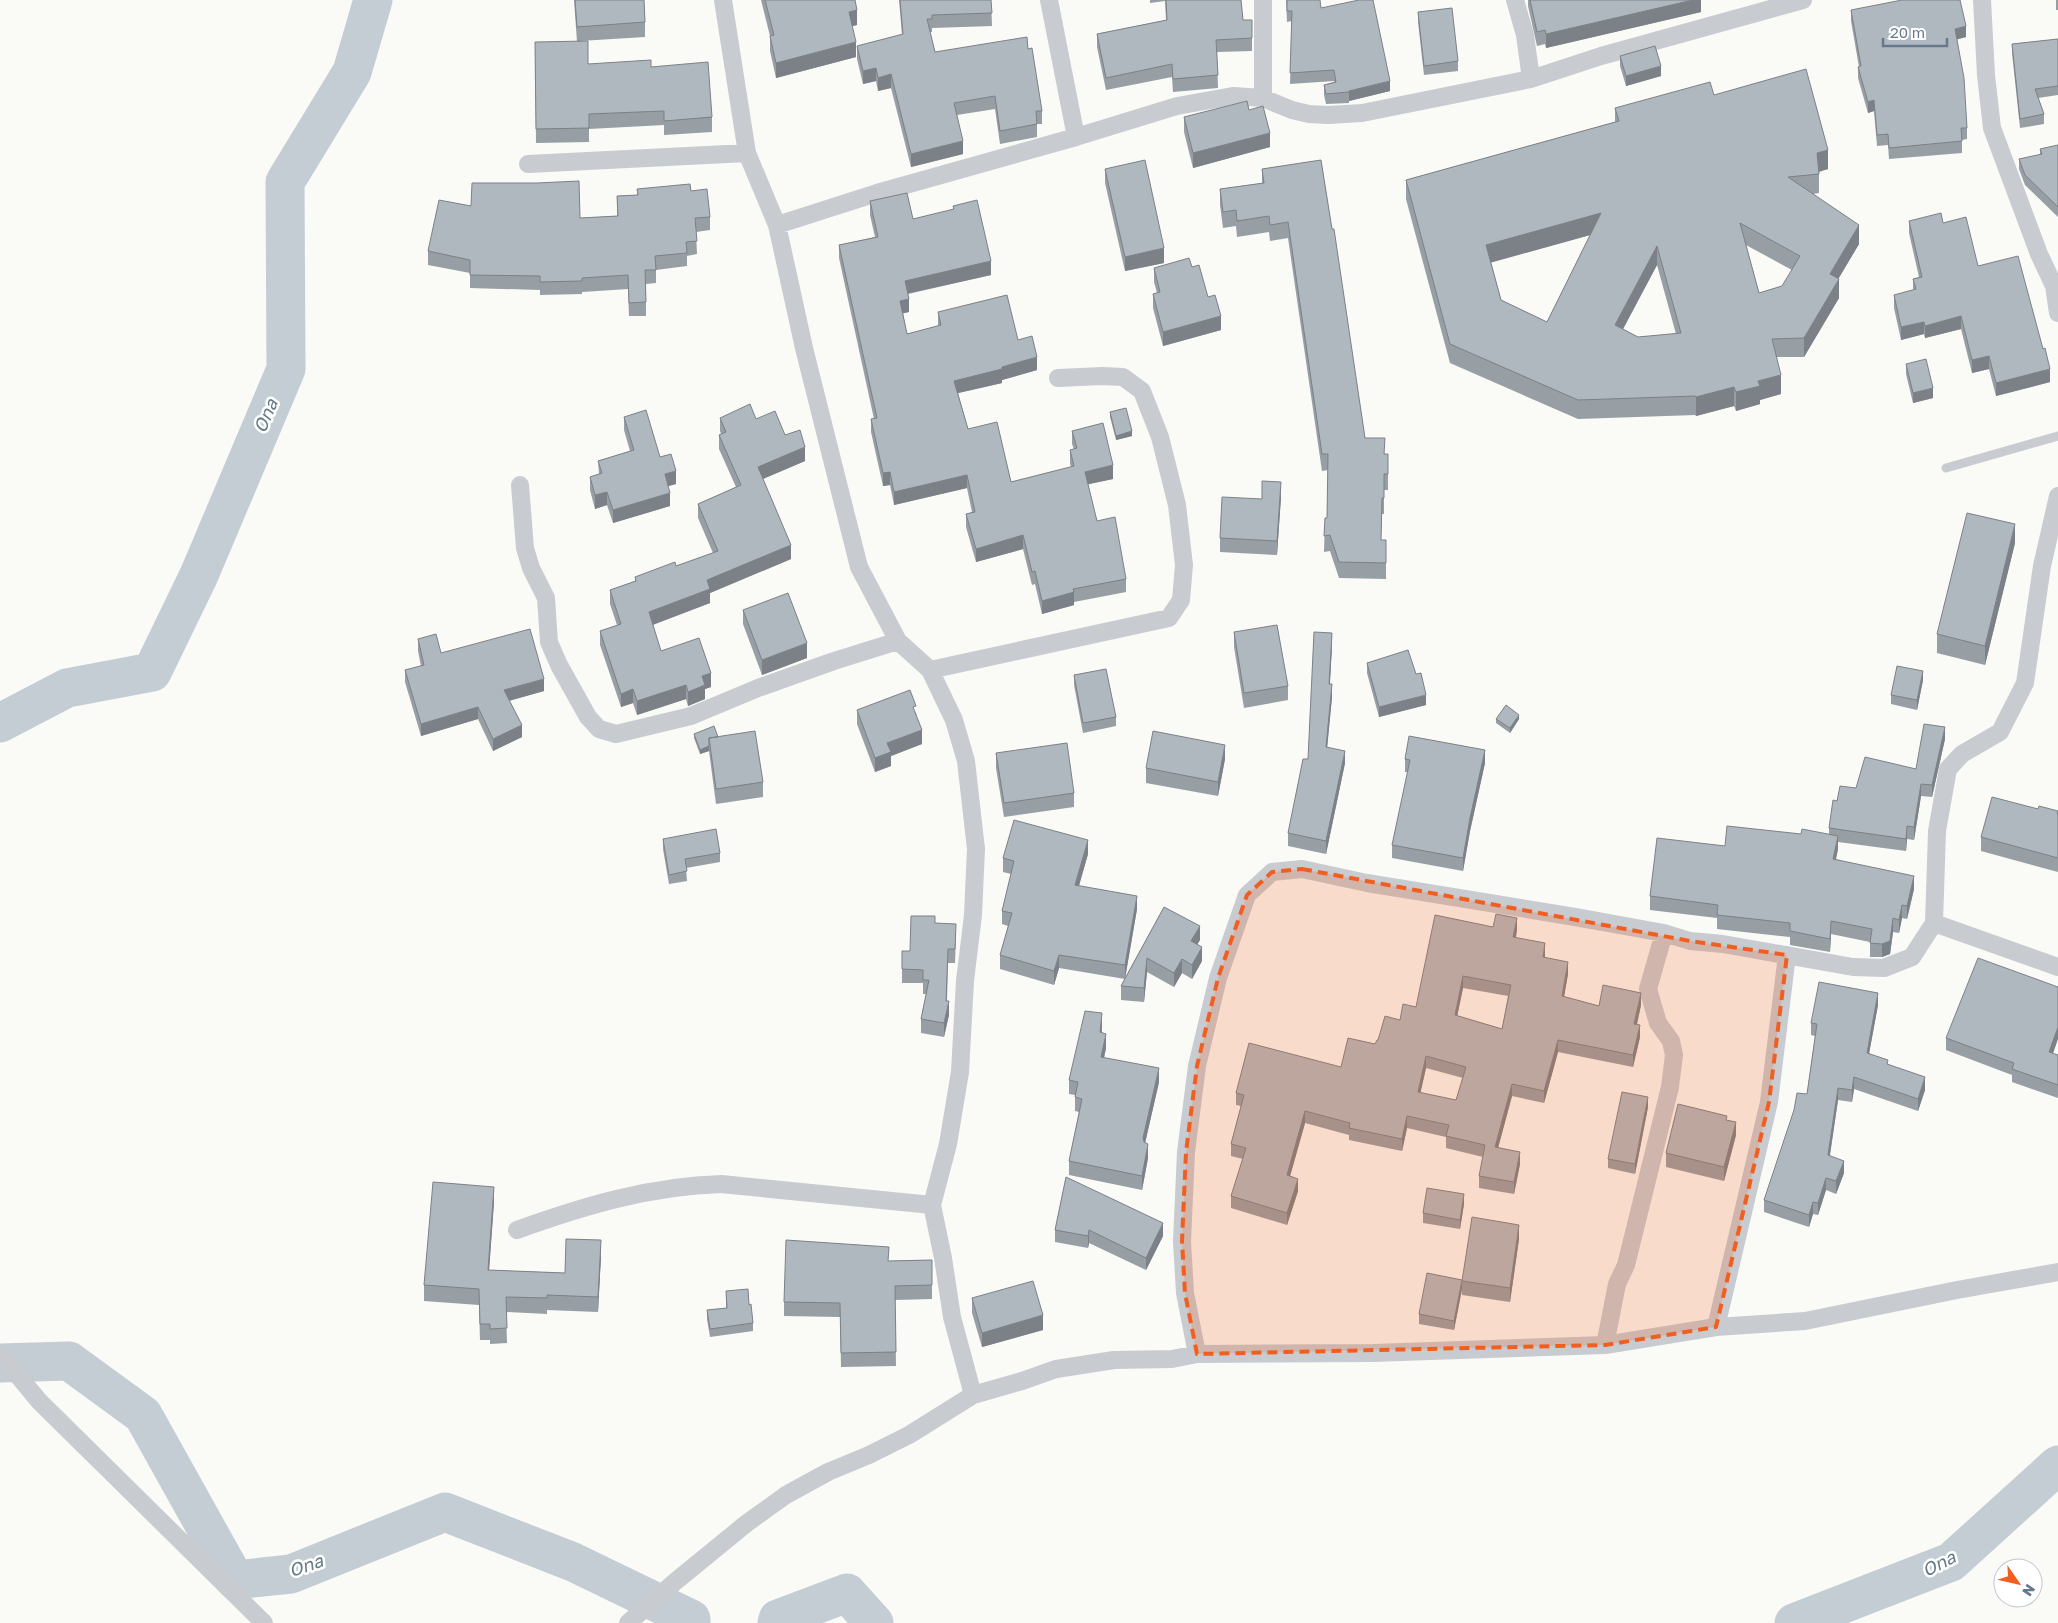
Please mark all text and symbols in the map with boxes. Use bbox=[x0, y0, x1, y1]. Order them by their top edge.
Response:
scale bar bbox=[1883, 15, 1947, 47]
text: 20 m bbox=[1890, 23, 1925, 41]
water label: Ona bbox=[248, 395, 282, 436]
water label: Ona bbox=[1918, 1545, 1960, 1581]
water label: Ona bbox=[286, 1549, 326, 1581]
north arrow bbox=[1993, 1558, 2043, 1608]
text: N bbox=[2019, 1581, 2039, 1600]

